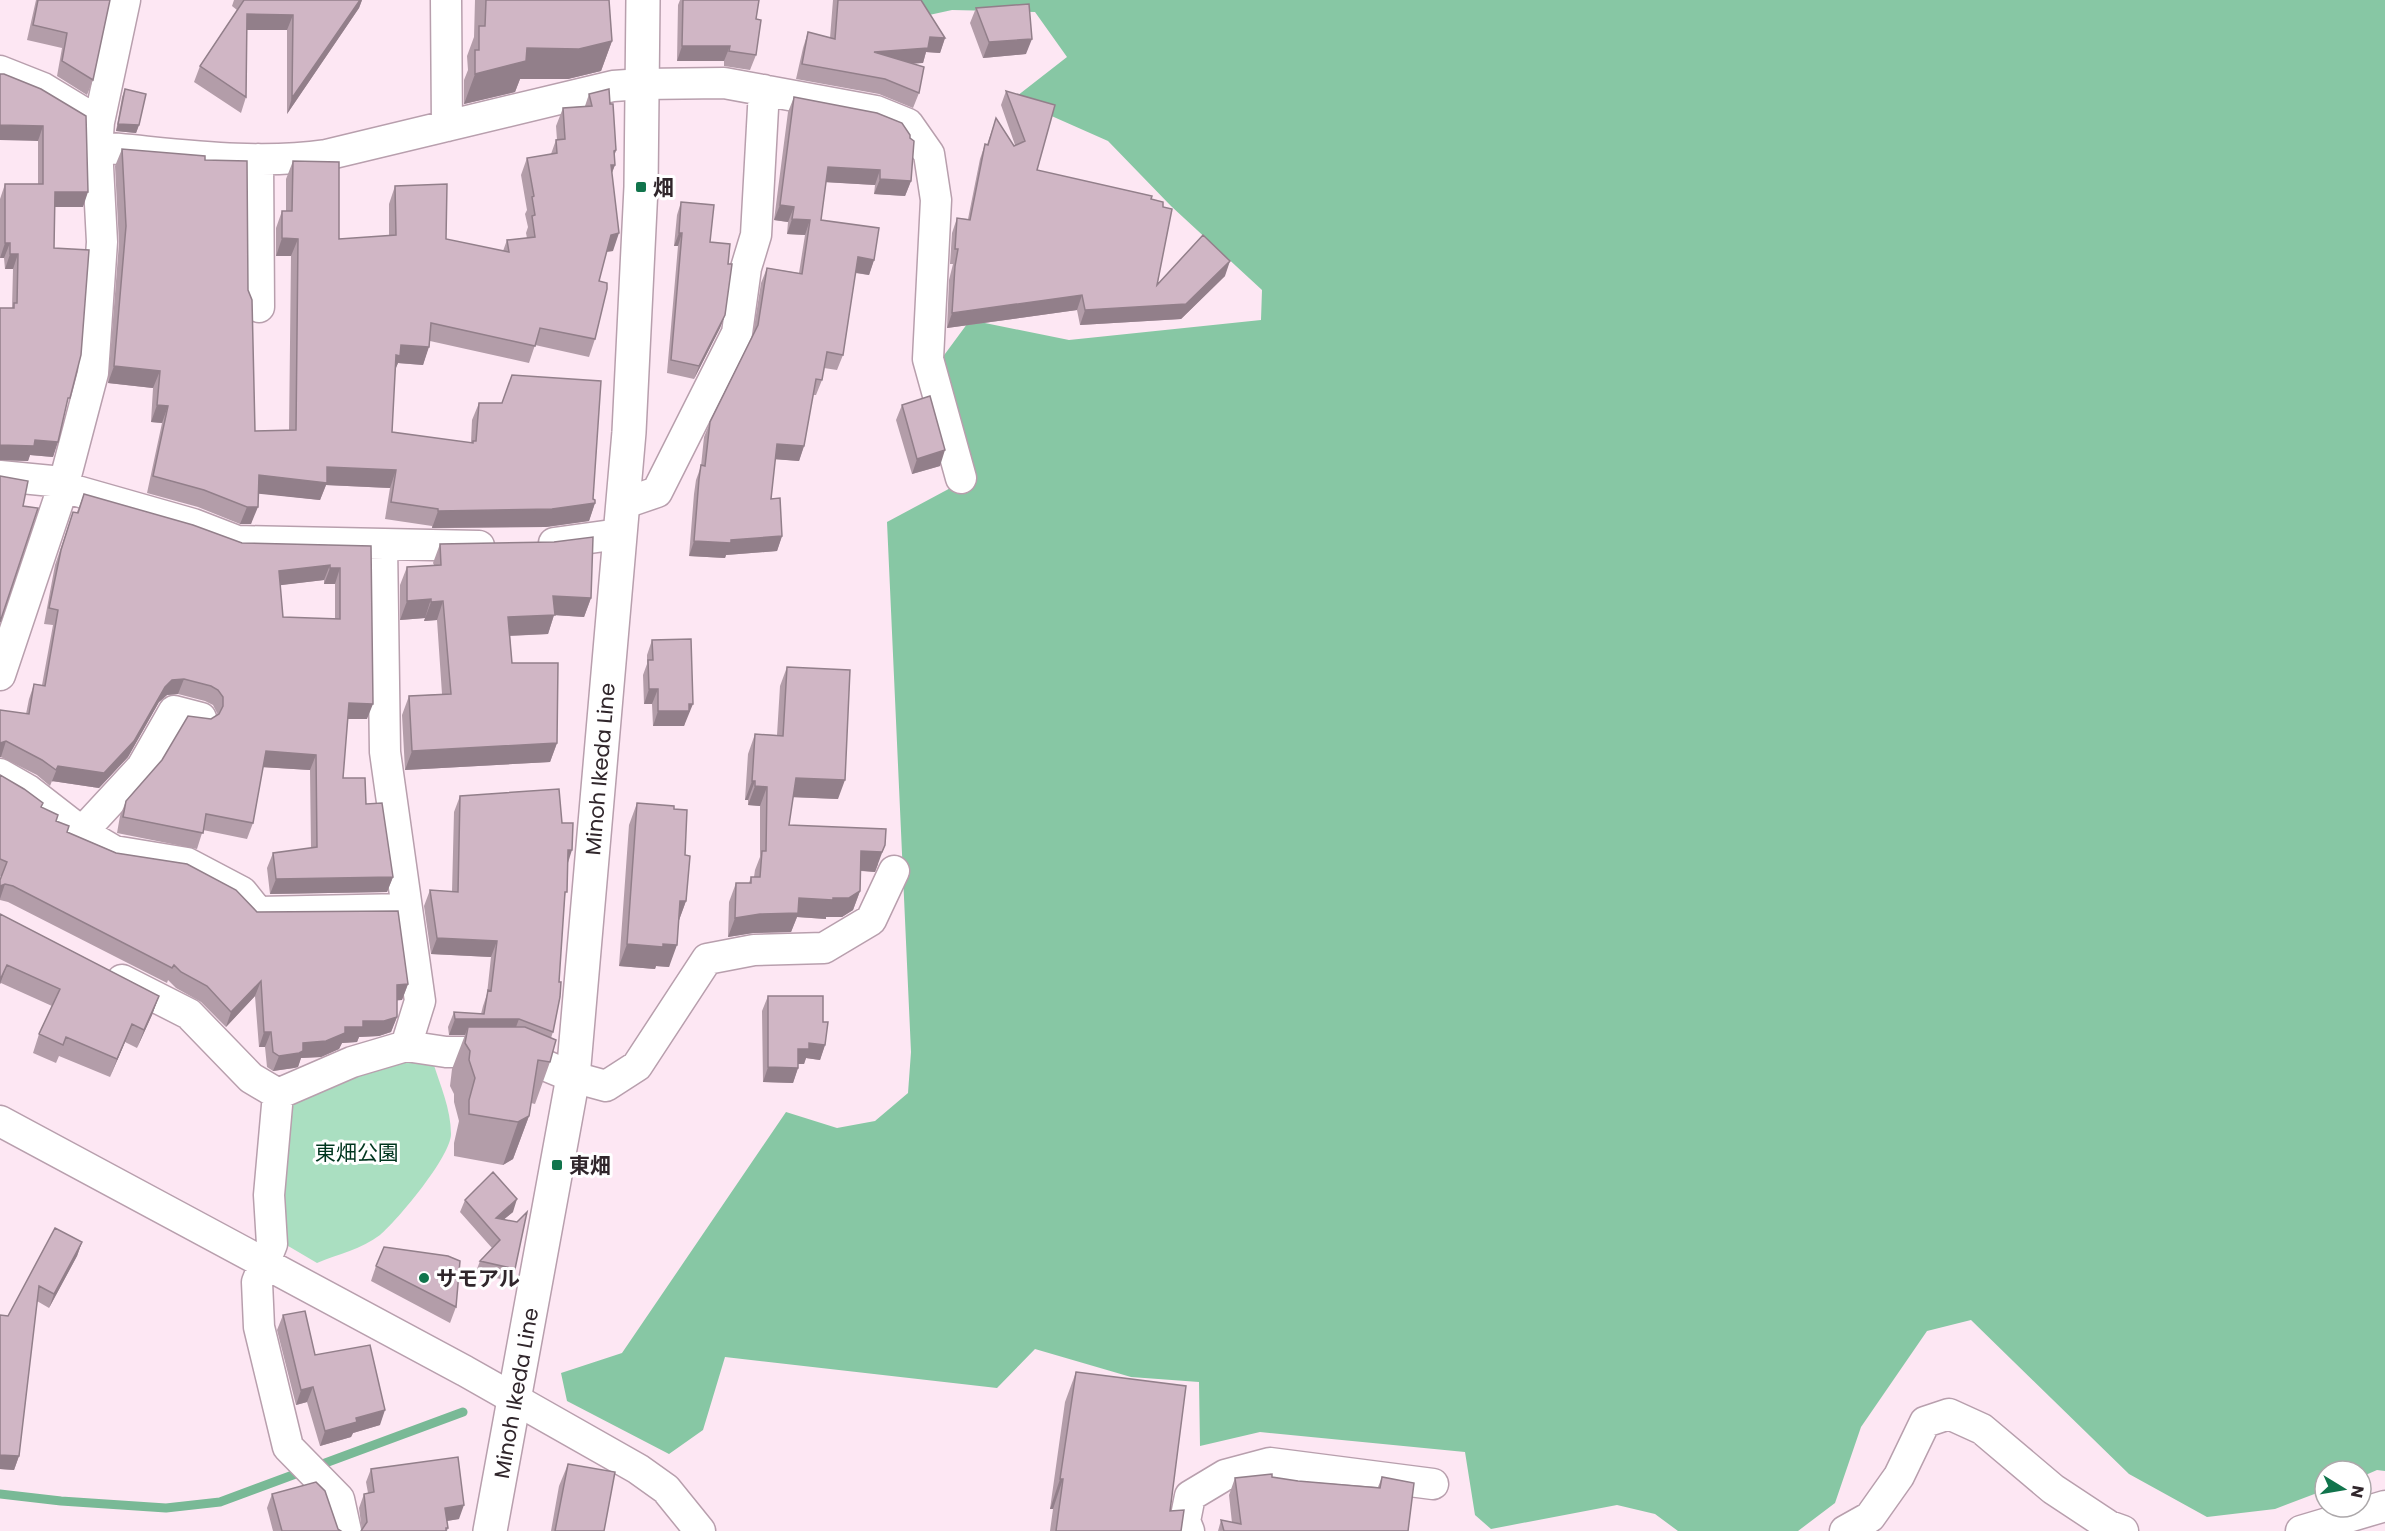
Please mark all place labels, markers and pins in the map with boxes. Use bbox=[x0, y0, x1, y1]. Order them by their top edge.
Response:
place label: 畑 bbox=[653, 173, 674, 202]
marker: 畑 bbox=[634, 180, 648, 194]
place label: 東畑 bbox=[569, 1151, 611, 1180]
marker: 東畑 bbox=[550, 1158, 564, 1172]
place label: サモアル bbox=[436, 1264, 520, 1293]
marker: サモアル bbox=[417, 1271, 431, 1285]

